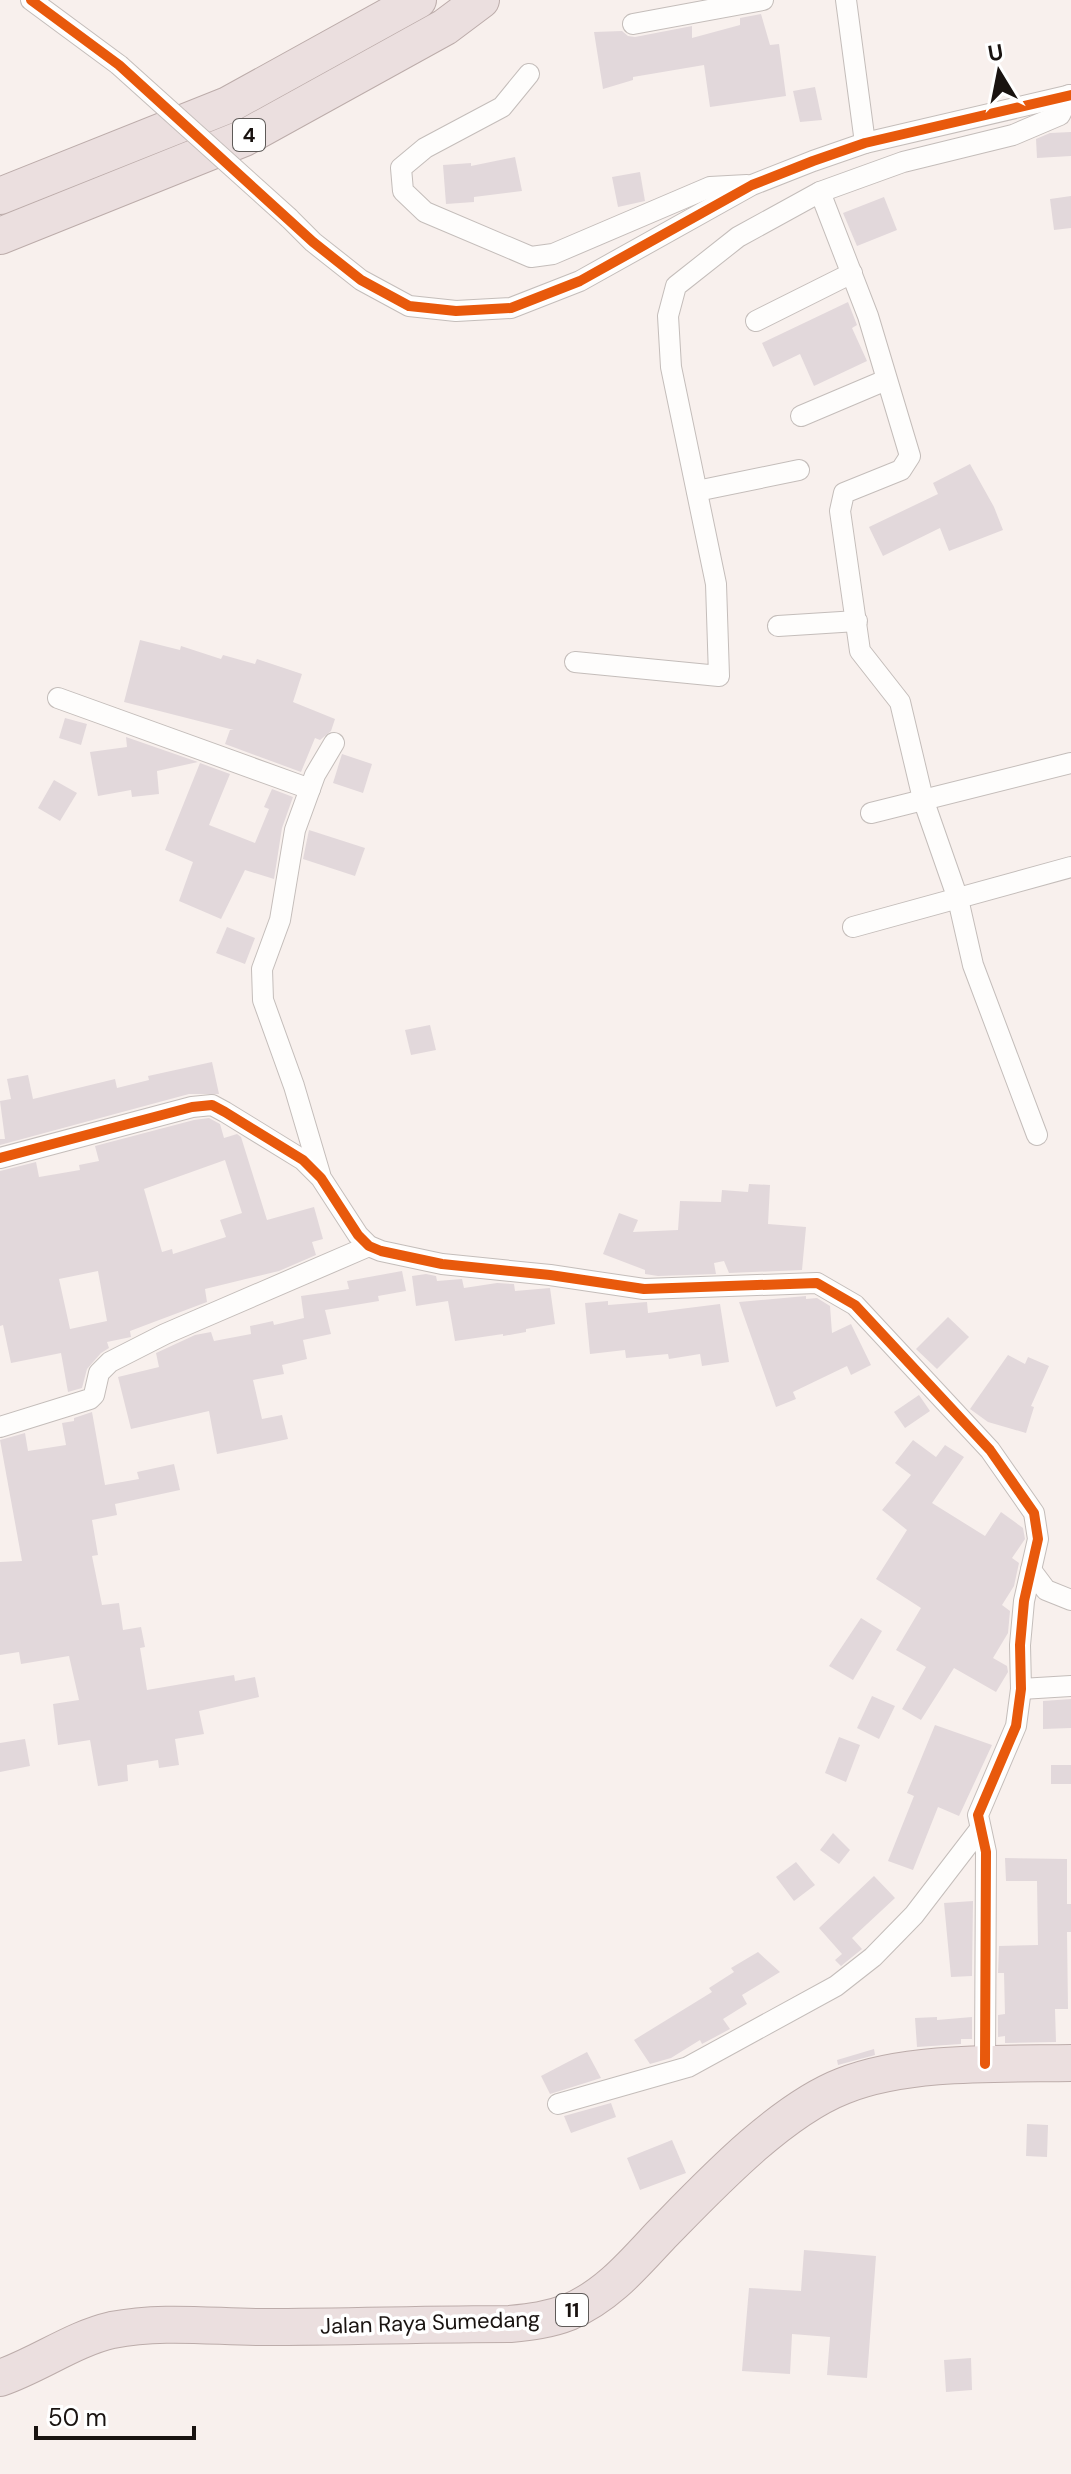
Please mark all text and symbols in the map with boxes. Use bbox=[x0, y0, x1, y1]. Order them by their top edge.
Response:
north arrow bbox=[959, 32, 1039, 112]
text: U bbox=[986, 37, 1006, 68]
road number: 4 bbox=[233, 119, 265, 151]
road number: 11 bbox=[556, 2294, 588, 2326]
street label: Jalan Raya Sumedang bbox=[319, 2304, 541, 2341]
scale bar bbox=[36, 2390, 194, 2440]
text: 50 m bbox=[48, 2402, 107, 2433]

